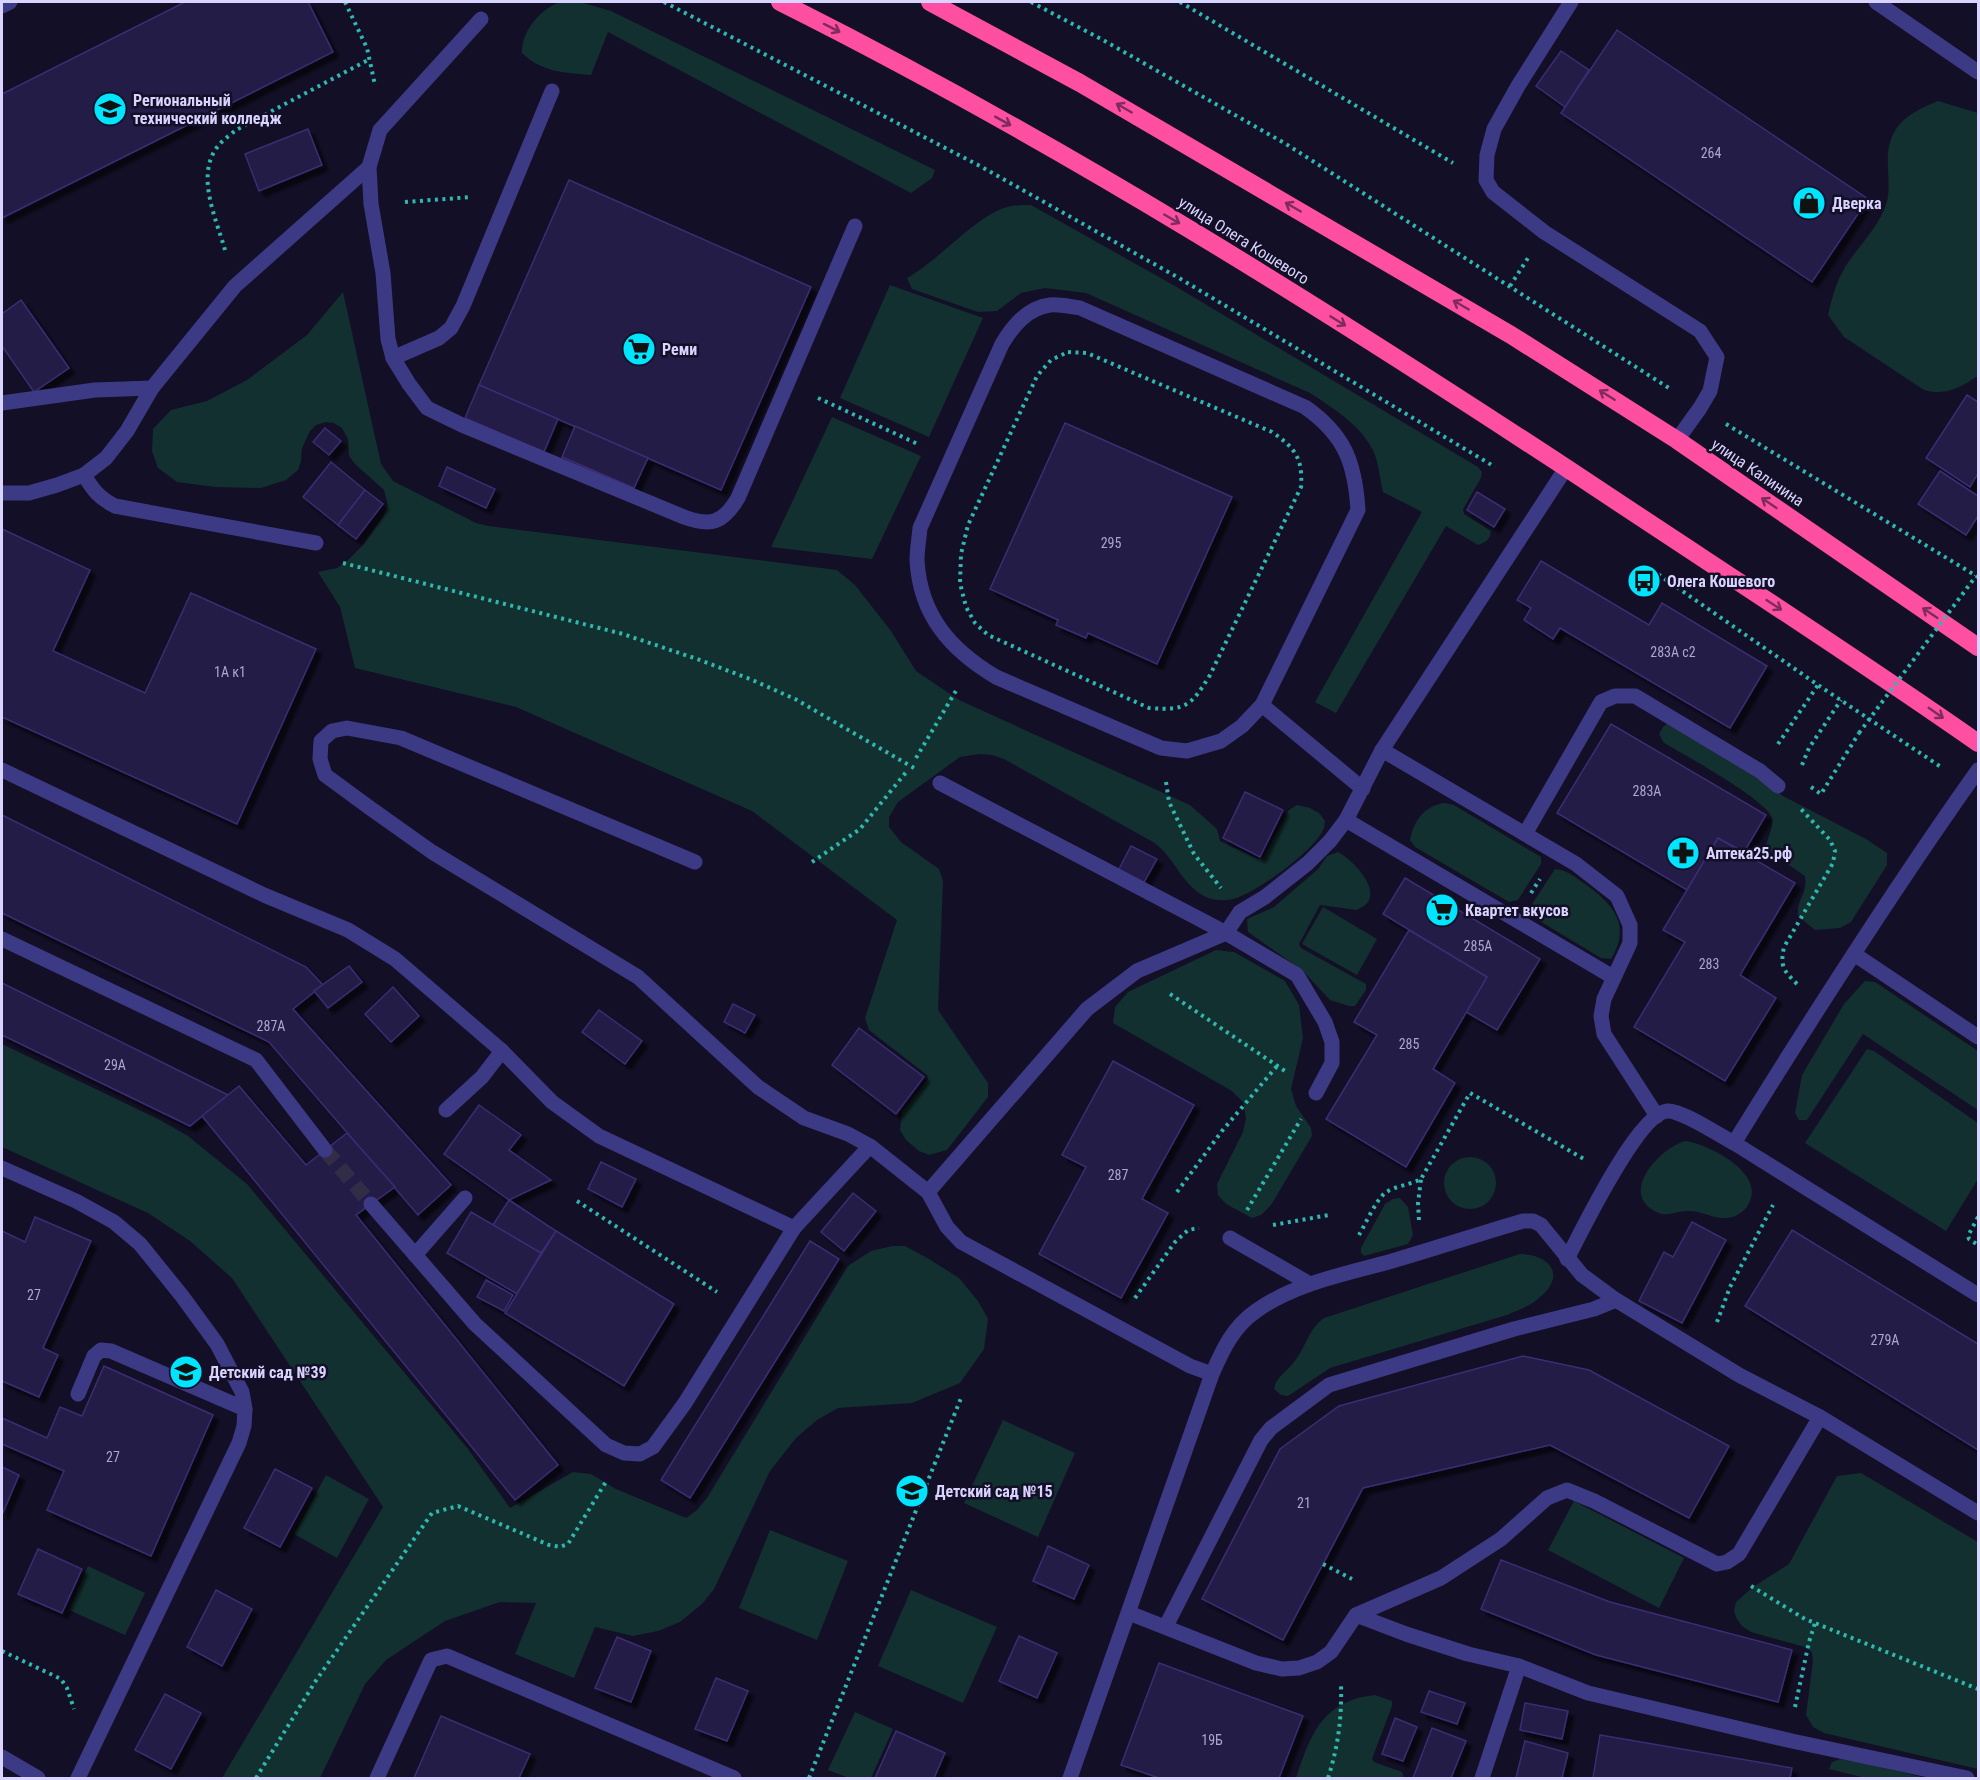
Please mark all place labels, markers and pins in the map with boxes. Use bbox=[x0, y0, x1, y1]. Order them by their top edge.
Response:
school or university icon: Региональный технический колледж bbox=[92, 91, 128, 127]
place label: Региональный технический колледж bbox=[133, 91, 281, 128]
shop icon: Дверка bbox=[1791, 185, 1827, 221]
place label: Дверка bbox=[1832, 194, 1882, 213]
supermarket icon: Реми bbox=[621, 331, 657, 367]
place label: Реми bbox=[662, 340, 697, 359]
bus stop icon: Олега Кошевого bbox=[1626, 563, 1662, 599]
place label: Олега Кошевого bbox=[1667, 572, 1775, 591]
pharmacy icon: Аптека25.рф bbox=[1665, 835, 1701, 871]
place label: Аптека25.рф bbox=[1706, 844, 1792, 863]
supermarket icon: Квартет вкусов bbox=[1424, 892, 1460, 928]
place label: Квартет вкусов bbox=[1465, 901, 1569, 920]
school or university icon: Детский сад №39 bbox=[168, 1354, 204, 1390]
place label: Детский сад №39 bbox=[209, 1363, 327, 1382]
school or university icon: Детский сад №15 bbox=[894, 1473, 930, 1509]
place label: Детский сад №15 bbox=[935, 1482, 1053, 1501]

